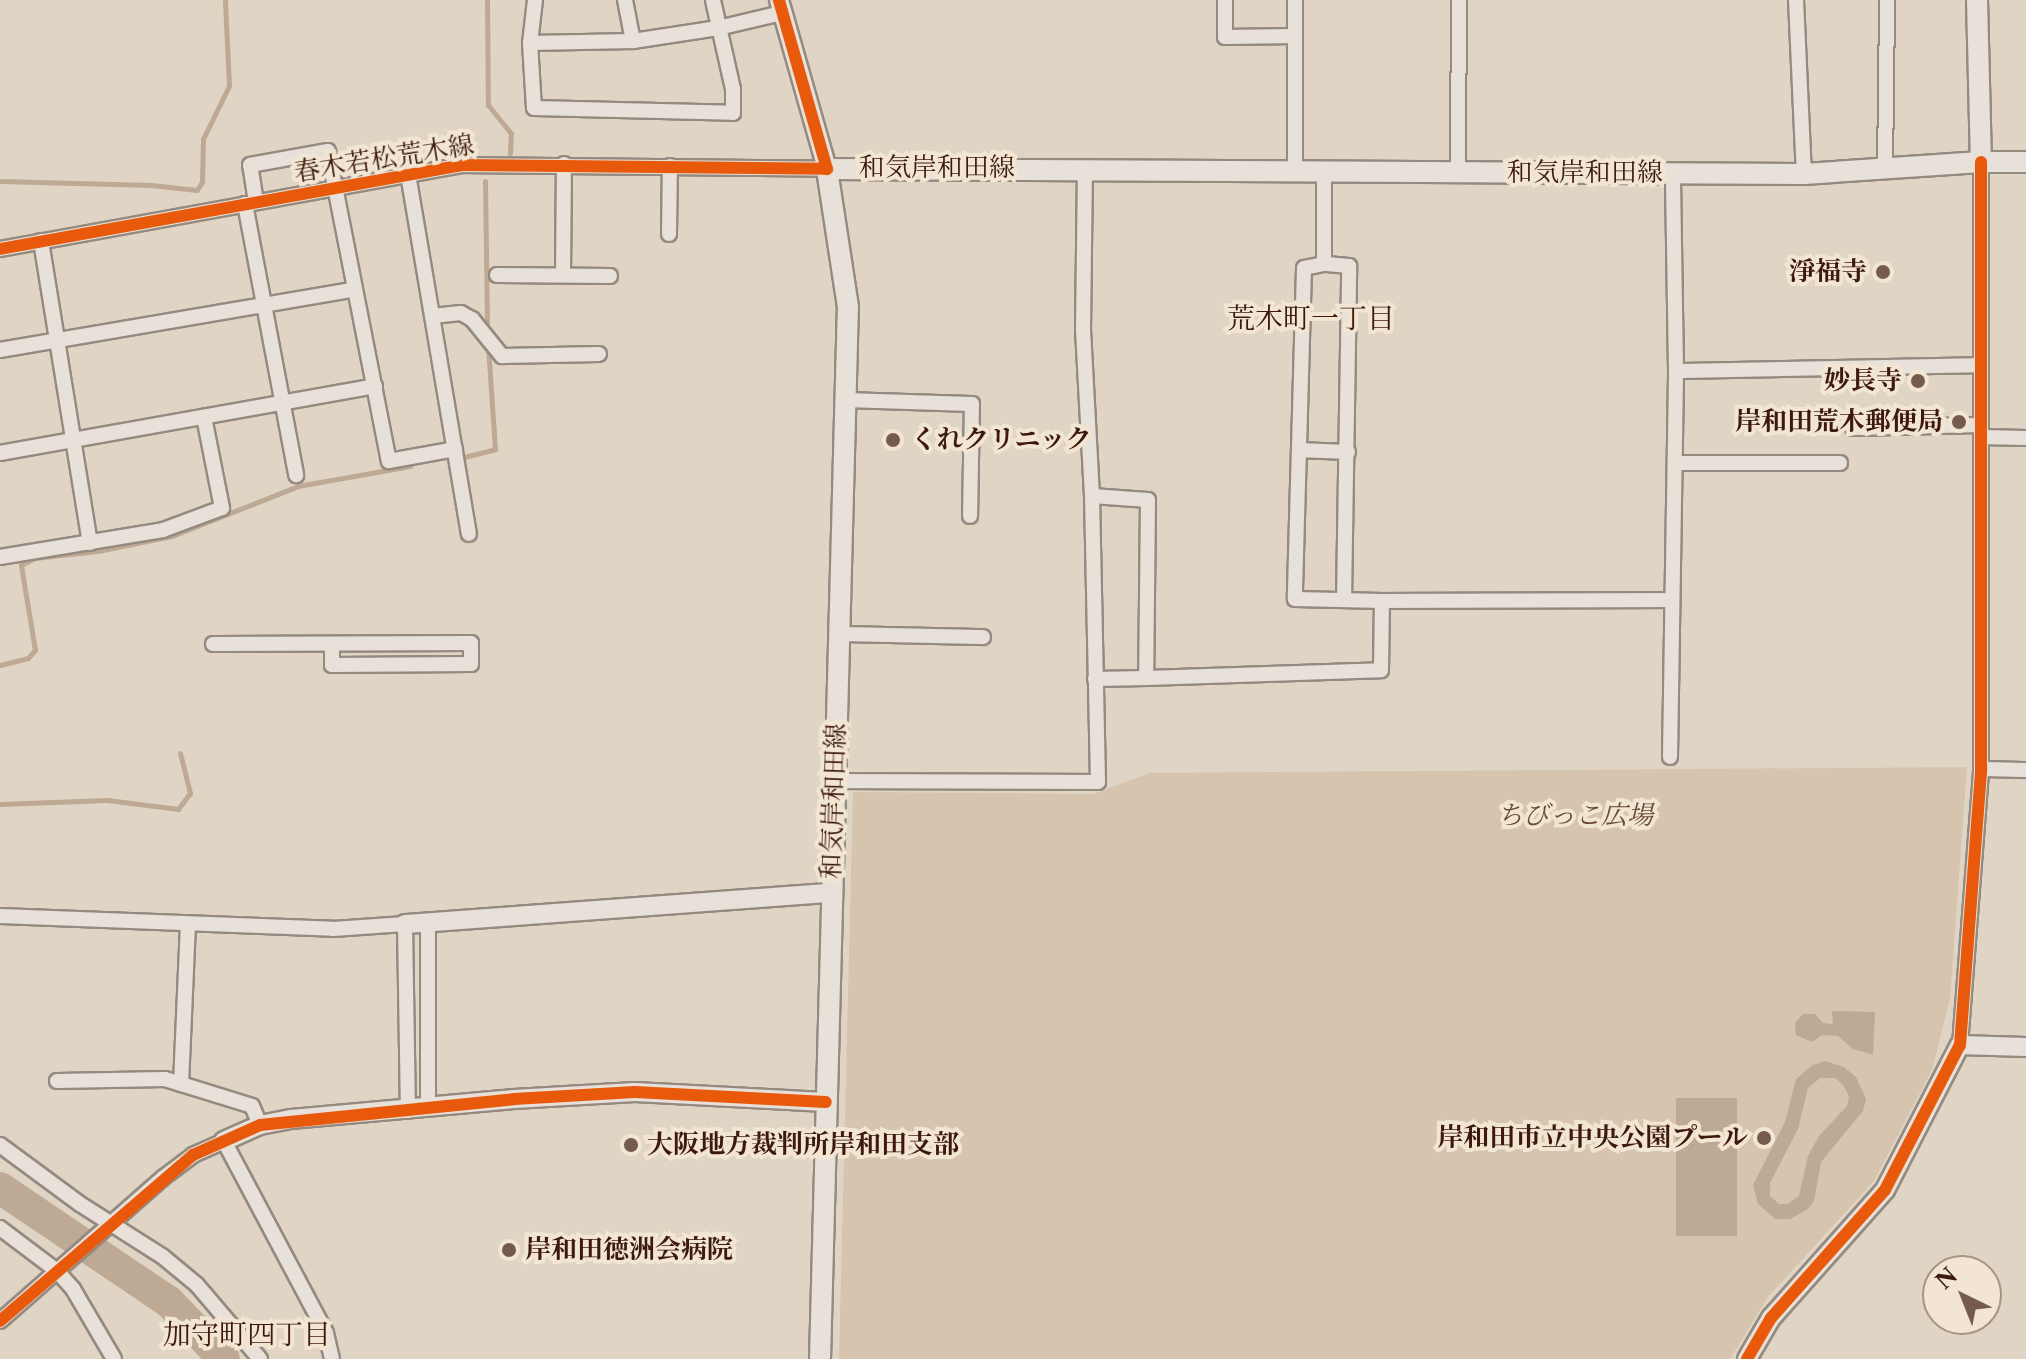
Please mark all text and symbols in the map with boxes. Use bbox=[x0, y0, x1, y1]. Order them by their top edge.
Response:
street label: 春木若松荒木線 bbox=[292, 129, 476, 189]
street label: 和気岸和田線 bbox=[859, 152, 1015, 184]
street label: 和気岸和田線 bbox=[1507, 157, 1663, 189]
place label: 淨福寺 bbox=[1789, 256, 1867, 288]
marker: 淨福寺 bbox=[1874, 263, 1892, 281]
district label: 荒木町一丁目 bbox=[1227, 301, 1395, 335]
place label: 妙長寺 bbox=[1824, 365, 1902, 397]
marker: 妙長寺 bbox=[1909, 372, 1927, 390]
place label: 岸和田荒木郵便局 bbox=[1735, 406, 1943, 438]
marker: 岸和田荒木郵便局 bbox=[1950, 413, 1968, 431]
place label: くれクリニック bbox=[911, 424, 1093, 456]
marker: くれクリニック bbox=[882, 429, 904, 451]
street label: 和気岸和田線 bbox=[816, 723, 852, 879]
park label: ちびっこ広場 bbox=[1497, 800, 1653, 832]
place label: 岸和田市立中央公園プール bbox=[1437, 1122, 1748, 1154]
place label: 大阪地方裁判所岸和田支部 bbox=[647, 1129, 959, 1161]
marker: 岸和田市立中央公園プール bbox=[1755, 1129, 1773, 1147]
marker: 大阪地方裁判所岸和田支部 bbox=[622, 1136, 640, 1154]
place label: 岸和田徳洲会病院 bbox=[525, 1234, 733, 1266]
marker: 岸和田徳洲会病院 bbox=[500, 1241, 518, 1259]
north arrow bbox=[1922, 1255, 2002, 1335]
text: N bbox=[1930, 1262, 1963, 1295]
district label: 加守町四丁目 bbox=[163, 1317, 331, 1351]

